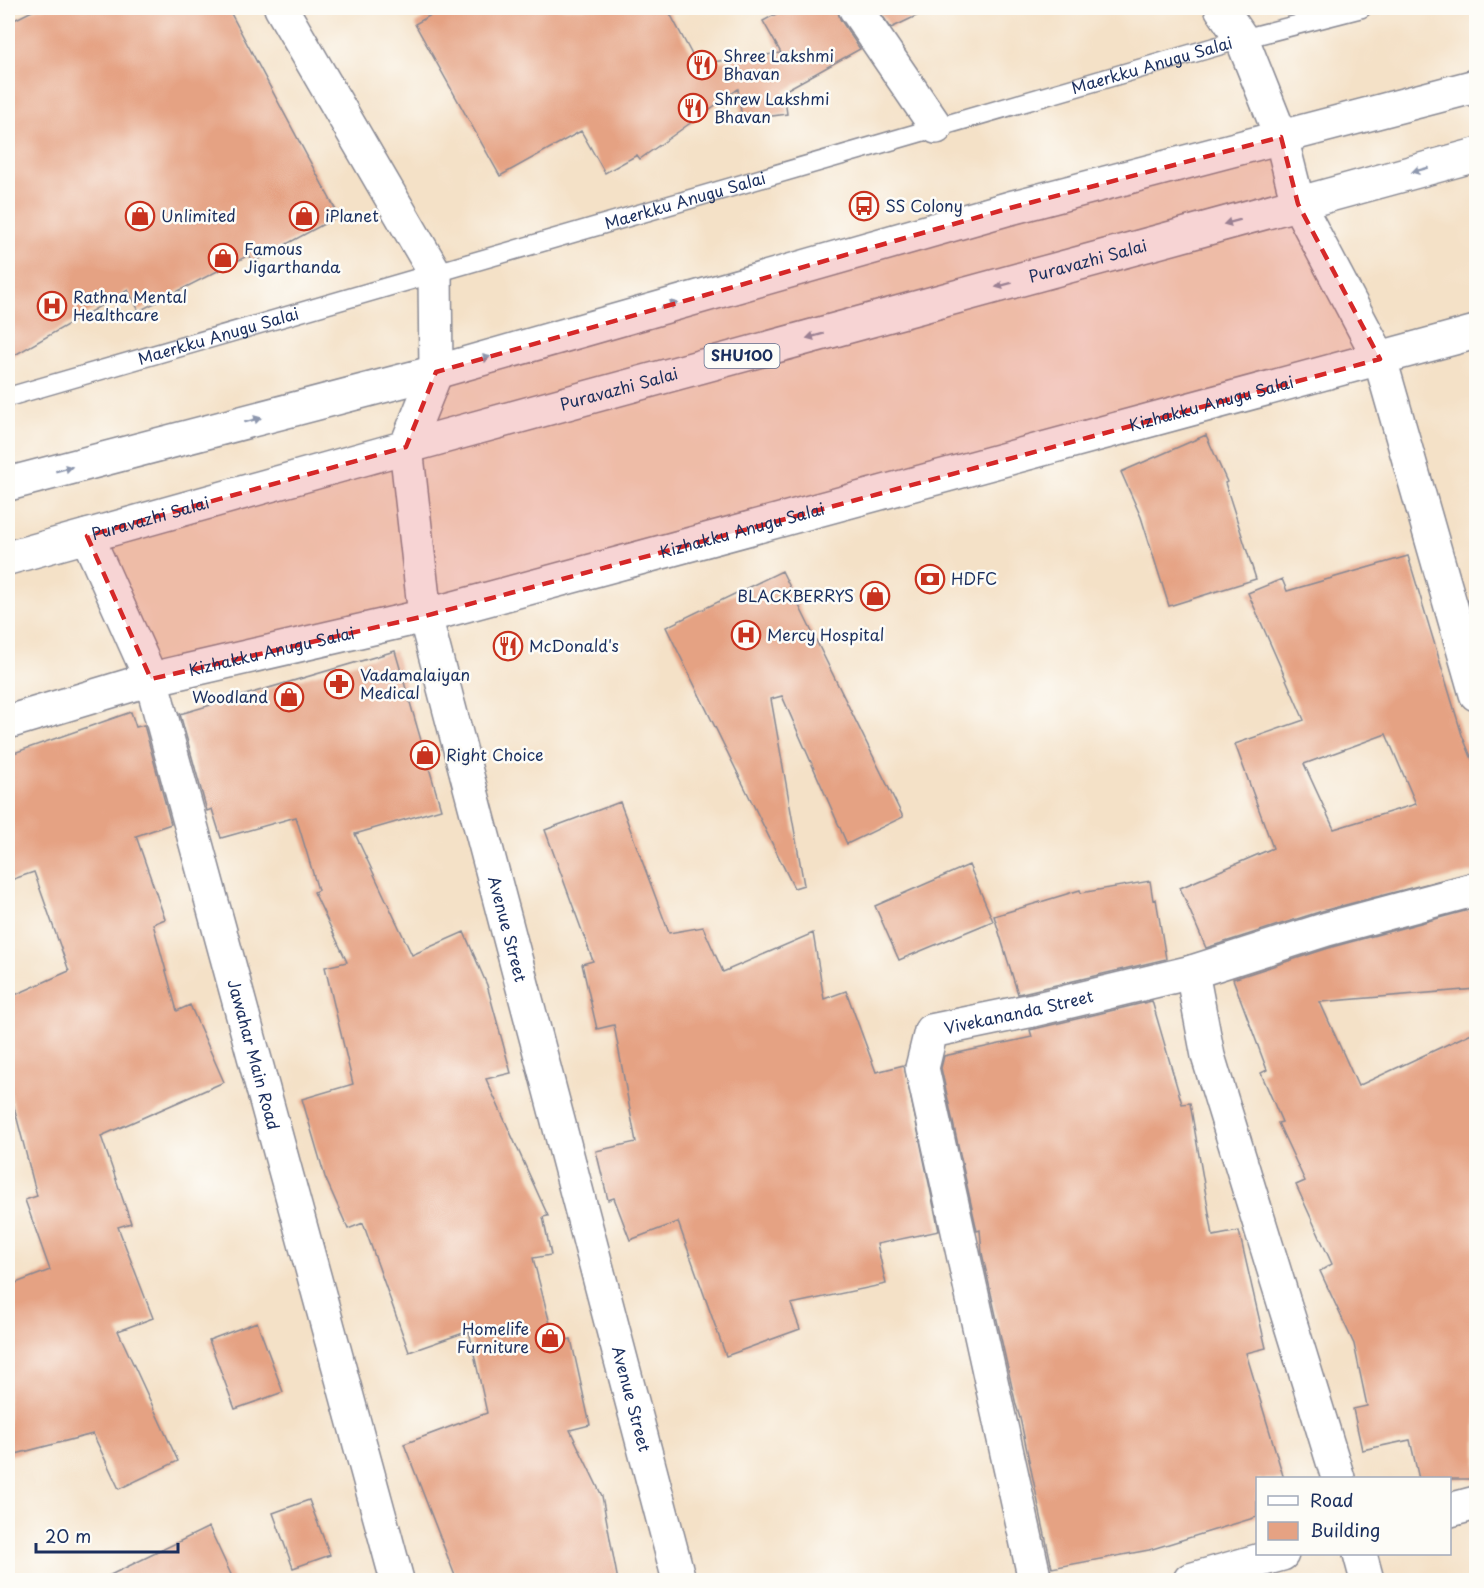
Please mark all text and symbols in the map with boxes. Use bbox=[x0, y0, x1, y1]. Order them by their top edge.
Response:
street label: Maerkku Anugu Salai bbox=[1068, 29, 1235, 99]
place label: Shree Lakshmi Bhavan bbox=[723, 43, 834, 85]
restaurant icon: Shree Lakshmi Bhavan bbox=[686, 49, 718, 81]
place label: Shrew Lakshmi Bhavan bbox=[714, 86, 829, 128]
restaurant icon: Shrew Lakshmi Bhavan bbox=[677, 92, 709, 124]
street label: Maerkku Anugu Salai bbox=[601, 165, 768, 234]
one-way arrow bbox=[1411, 166, 1429, 175]
bus stop icon: SS Colony bbox=[848, 190, 880, 222]
place label: SS Colony bbox=[885, 193, 963, 217]
shop icon: Unlimited bbox=[124, 200, 156, 232]
shop icon: iPlanet bbox=[288, 200, 320, 232]
place label: Unlimited bbox=[161, 203, 236, 227]
place label: iPlanet bbox=[325, 203, 379, 227]
one-way arrow bbox=[1223, 218, 1241, 227]
street label: Puravazhi Salai bbox=[1026, 232, 1149, 288]
place label: Famous Jigarthanda bbox=[244, 236, 341, 278]
shop icon: Famous Jigarthanda bbox=[207, 242, 239, 274]
one-way arrow bbox=[995, 281, 1013, 290]
place label: Rathna Mental Healthcare bbox=[73, 284, 187, 326]
hospital icon: Rathna Mental Healthcare bbox=[36, 290, 68, 322]
street label: Maerkku Anugu Salai bbox=[135, 300, 301, 370]
one-way arrow bbox=[660, 300, 678, 309]
one-way arrow bbox=[806, 332, 824, 341]
road number: SHU100 bbox=[704, 344, 780, 368]
one-way arrow bbox=[473, 353, 491, 363]
street label: Puravazhi Salai bbox=[557, 360, 681, 415]
street label: Kizhakku Anugu Salai bbox=[1126, 369, 1296, 436]
one-way arrow bbox=[244, 414, 262, 424]
one-way arrow bbox=[55, 464, 73, 473]
street label: Puravazhi Salai bbox=[89, 489, 212, 545]
street label: Kizhakku Anugu Salai bbox=[657, 496, 827, 563]
bank icon: HDFC bbox=[914, 563, 946, 595]
place label: HDFC bbox=[951, 566, 997, 590]
shop icon: BLACKBERRYS bbox=[859, 580, 891, 612]
place label: BLACKBERRYS bbox=[737, 583, 854, 607]
hospital icon: Mercy Hospital bbox=[730, 619, 762, 651]
street label: Kizhakku Anugu Salai bbox=[186, 620, 357, 681]
place label: Mercy Hospital bbox=[767, 622, 884, 646]
restaurant icon: McDonald's bbox=[492, 630, 524, 662]
place label: McDonald's bbox=[529, 633, 619, 657]
place label: Vadamalaiyan Medical bbox=[360, 662, 470, 704]
pharmacy icon: Vadamalaiyan Medical bbox=[323, 668, 355, 700]
shop icon: Woodland bbox=[273, 681, 305, 713]
place label: Woodland bbox=[192, 684, 268, 708]
shop icon: Right Choice bbox=[409, 739, 441, 771]
place label: Right Choice bbox=[446, 742, 544, 766]
street label: Avenue Street bbox=[483, 873, 534, 985]
street label: Jawahar Main Road bbox=[222, 976, 287, 1132]
street label: Vivekananda Street bbox=[942, 983, 1096, 1039]
place label: Homelife Furniture bbox=[457, 1316, 529, 1358]
shop icon: Homelife Furniture bbox=[534, 1322, 566, 1354]
street label: Avenue Street bbox=[607, 1343, 658, 1455]
legend bbox=[1256, 1477, 1451, 1555]
text: Road bbox=[1310, 1486, 1354, 1513]
scale bar bbox=[36, 1516, 178, 1554]
text: Building bbox=[1310, 1516, 1380, 1543]
text: 20 m bbox=[45, 1522, 91, 1549]

